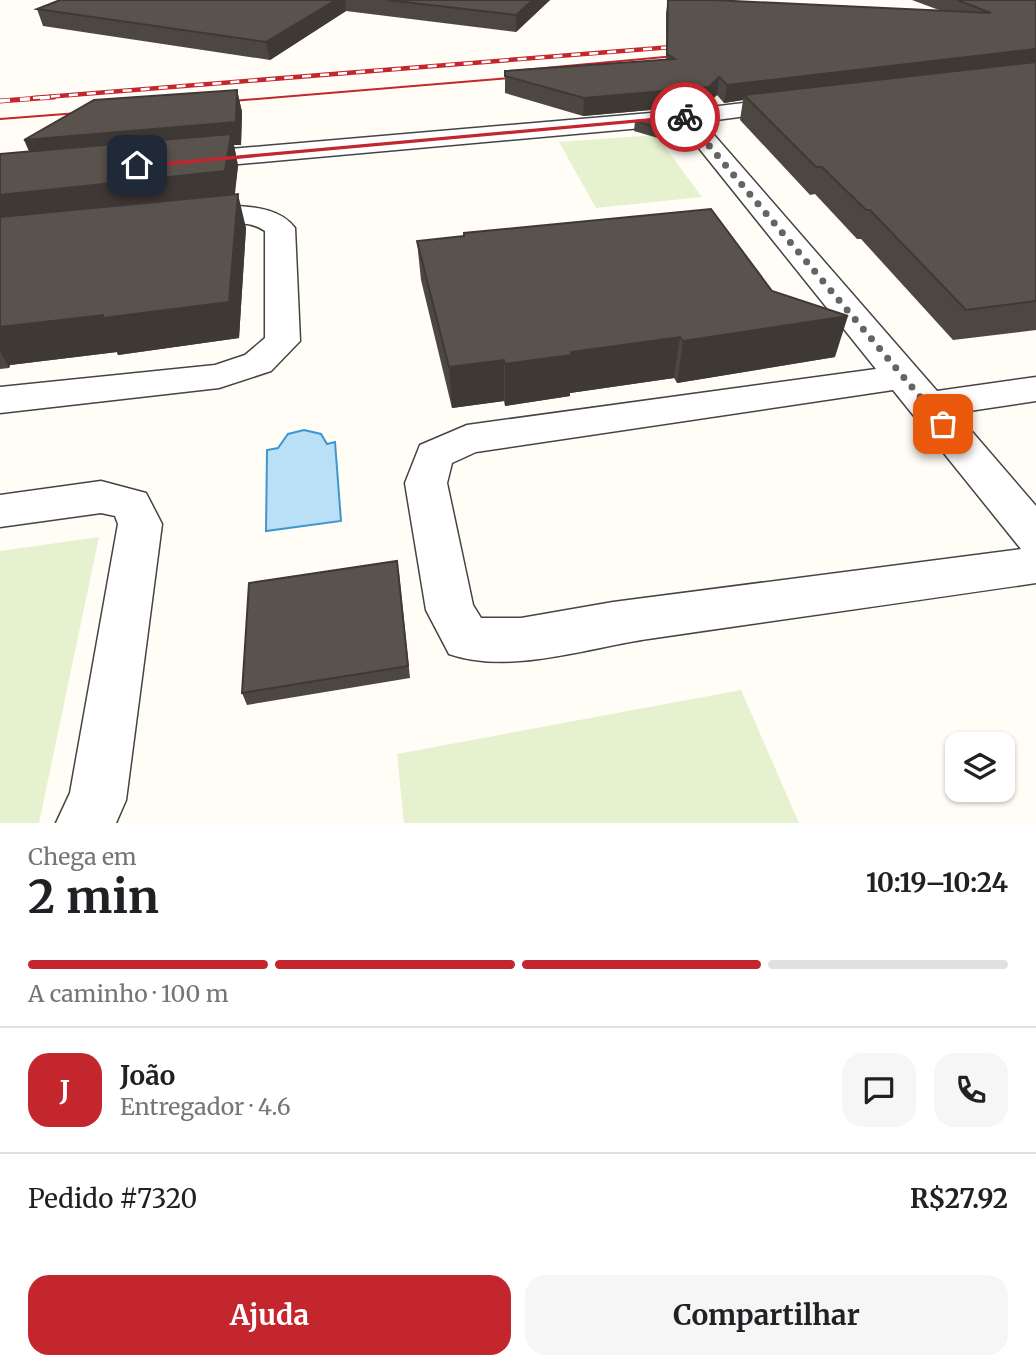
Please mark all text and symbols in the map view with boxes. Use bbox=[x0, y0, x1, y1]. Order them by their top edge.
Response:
courier bbox=[650, 82, 720, 152]
icon: bike bbox=[666, 98, 704, 136]
pin bbox=[107, 135, 167, 195]
icon: home bbox=[118, 146, 156, 184]
pin bbox=[913, 394, 973, 454]
icon: bag bbox=[924, 405, 962, 443]
map controls bbox=[945, 732, 1015, 802]
button: layers bbox=[945, 732, 1015, 802]
text: Chega em bbox=[28, 842, 137, 871]
text: 10:19–10:24 bbox=[866, 866, 1008, 899]
text: 2 min bbox=[28, 868, 159, 926]
text: A caminho · 100 m bbox=[28, 979, 229, 1008]
button: chat bbox=[842, 1053, 916, 1127]
button: phone bbox=[934, 1053, 1008, 1127]
text: João bbox=[120, 1059, 175, 1092]
text: J bbox=[60, 1074, 70, 1107]
text: Entregador · 4.6 bbox=[120, 1092, 291, 1121]
text: Pedido #7320 bbox=[28, 1182, 197, 1215]
text: R$27.92 bbox=[910, 1182, 1008, 1215]
button: Ajuda bbox=[28, 1275, 511, 1355]
button: Compartilhar bbox=[525, 1275, 1008, 1355]

